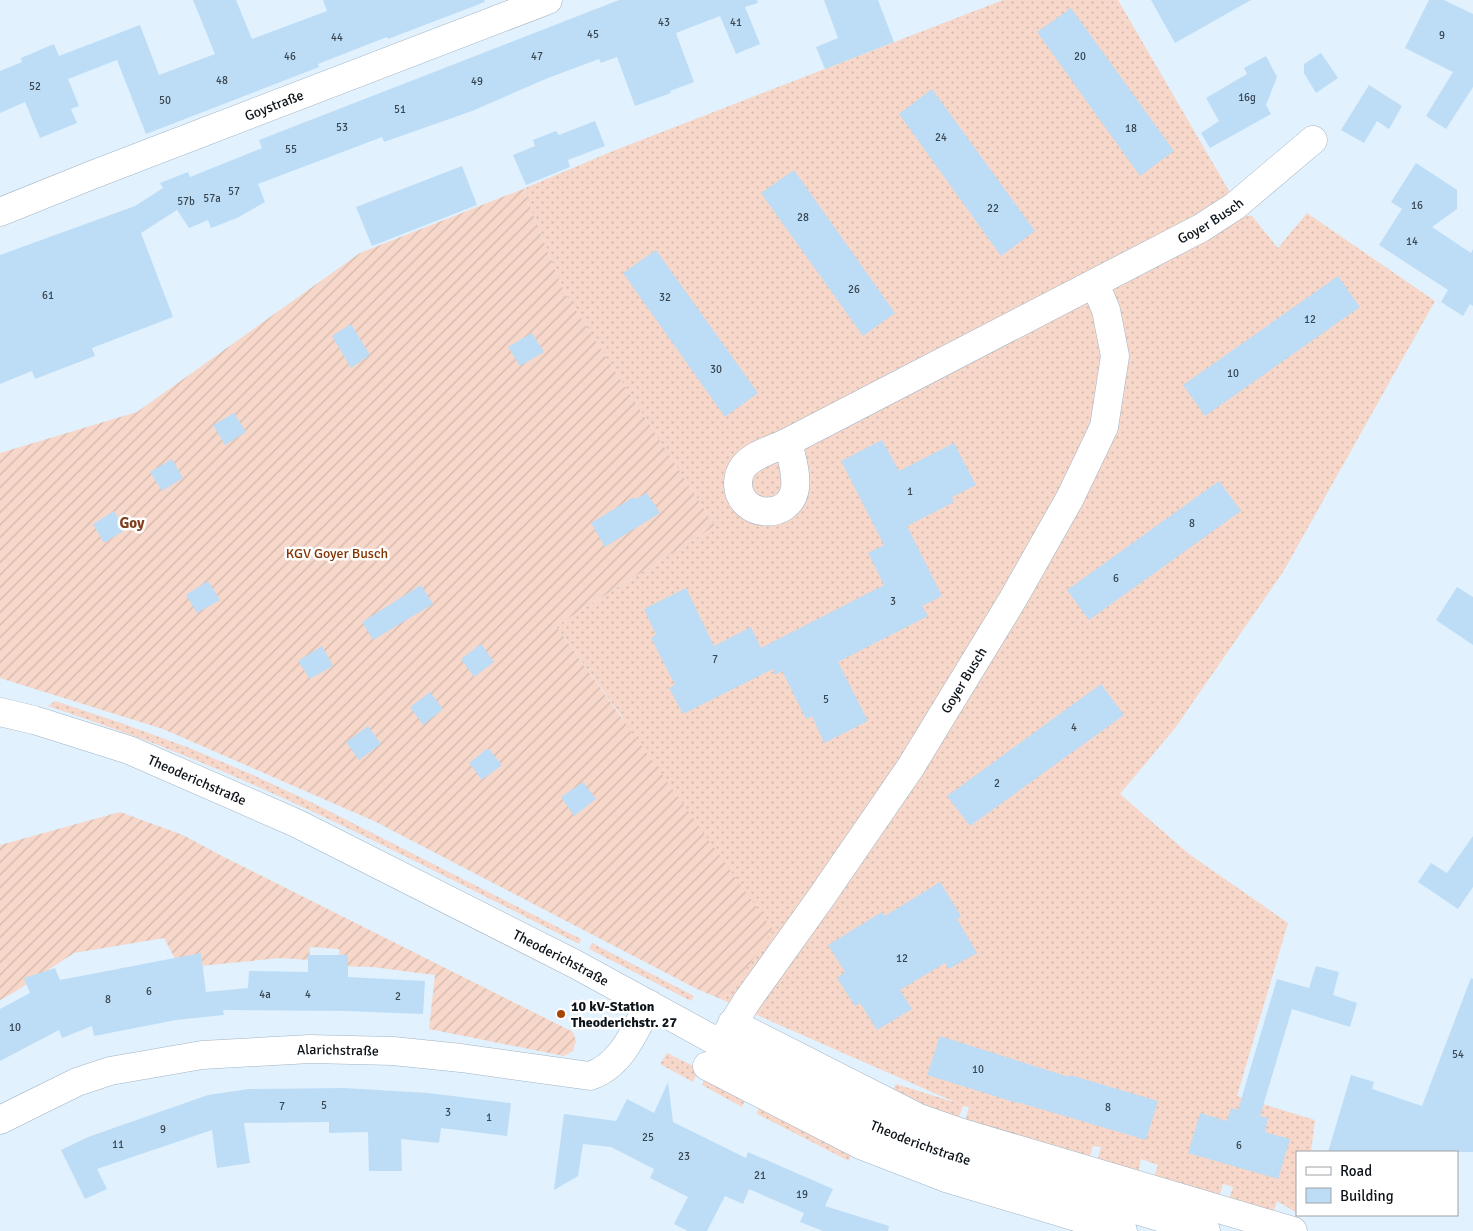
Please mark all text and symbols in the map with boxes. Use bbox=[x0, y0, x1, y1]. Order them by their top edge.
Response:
house number: 43 bbox=[658, 16, 670, 29]
house number: 41 bbox=[730, 16, 742, 29]
house number: 45 bbox=[587, 28, 599, 41]
house number: 9 bbox=[1439, 29, 1445, 42]
house number: 44 bbox=[331, 31, 343, 44]
house number: 46 bbox=[284, 50, 296, 63]
house number: 47 bbox=[531, 50, 543, 63]
house number: 20 bbox=[1074, 50, 1086, 63]
house number: 48 bbox=[216, 74, 228, 87]
house number: 49 bbox=[471, 75, 483, 88]
house number: 52 bbox=[29, 80, 41, 93]
street label: Goystraße bbox=[242, 86, 306, 124]
house number: 16g bbox=[1238, 91, 1256, 104]
house number: 50 bbox=[159, 94, 171, 107]
house number: 51 bbox=[394, 103, 406, 116]
house number: 53 bbox=[336, 121, 348, 134]
house number: 18 bbox=[1125, 122, 1137, 135]
house number: 24 bbox=[935, 131, 947, 144]
house number: 55 bbox=[285, 143, 297, 156]
house number: 57 bbox=[228, 185, 240, 198]
house number: 57a bbox=[203, 192, 221, 205]
street label: Goyer Busch bbox=[1175, 194, 1247, 247]
house number: 57b bbox=[177, 195, 195, 208]
house number: 16 bbox=[1411, 199, 1423, 212]
house number: 22 bbox=[987, 202, 999, 215]
house number: 28 bbox=[797, 211, 809, 224]
house number: 14 bbox=[1406, 235, 1418, 248]
house number: 26 bbox=[848, 283, 860, 296]
house number: 61 bbox=[42, 289, 54, 302]
house number: 32 bbox=[659, 291, 671, 304]
house number: 12 bbox=[1304, 313, 1316, 326]
house number: 30 bbox=[710, 363, 722, 376]
house number: 10 bbox=[1227, 367, 1239, 380]
house number: 1 bbox=[907, 485, 913, 498]
district label: Goy bbox=[120, 514, 145, 532]
house number: 8 bbox=[1189, 517, 1195, 530]
park label: KGV Goyer Busch bbox=[286, 545, 388, 562]
house number: 6 bbox=[1113, 572, 1119, 585]
house number: 3 bbox=[890, 595, 896, 608]
street label: Goyer Busch bbox=[937, 644, 990, 716]
house number: 7 bbox=[712, 653, 718, 666]
house number: 5 bbox=[823, 693, 829, 706]
house number: 4 bbox=[1071, 721, 1077, 734]
street label: Theoderichstraße bbox=[145, 751, 249, 809]
house number: 2 bbox=[994, 777, 1000, 790]
street label: Theoderichstraße bbox=[510, 926, 612, 989]
house number: 12 bbox=[896, 952, 908, 965]
house number: 6 bbox=[146, 985, 152, 998]
house number: 4a bbox=[259, 988, 271, 1001]
house number: 4 bbox=[305, 988, 311, 1001]
house number: 2 bbox=[395, 990, 401, 1003]
house number: 8 bbox=[105, 993, 111, 1006]
place label: 10 kV-Station Theoderichstr. 27 bbox=[571, 998, 677, 1031]
marker: 10 kV-Station Theoderichstr. 27 bbox=[555, 1008, 567, 1020]
house number: 10 bbox=[9, 1021, 21, 1034]
street label: Alarichstraße bbox=[296, 1040, 379, 1059]
house number: 54 bbox=[1452, 1048, 1464, 1061]
house number: 10 bbox=[972, 1063, 984, 1076]
house number: 5 bbox=[321, 1099, 327, 1112]
house number: 7 bbox=[279, 1100, 285, 1113]
house number: 8 bbox=[1105, 1101, 1111, 1114]
house number: 3 bbox=[445, 1106, 451, 1119]
house number: 1 bbox=[486, 1111, 492, 1124]
street label: Theoderichstraße bbox=[868, 1116, 973, 1169]
house number: 9 bbox=[160, 1123, 166, 1136]
house number: 25 bbox=[642, 1131, 654, 1144]
house number: 11 bbox=[112, 1138, 124, 1151]
house number: 6 bbox=[1236, 1139, 1242, 1152]
house number: 23 bbox=[678, 1150, 690, 1163]
legend bbox=[1296, 1151, 1458, 1216]
text: Road bbox=[1340, 1162, 1372, 1180]
house number: 21 bbox=[754, 1169, 766, 1182]
text: Building bbox=[1340, 1187, 1394, 1205]
house number: 19 bbox=[796, 1188, 808, 1201]

